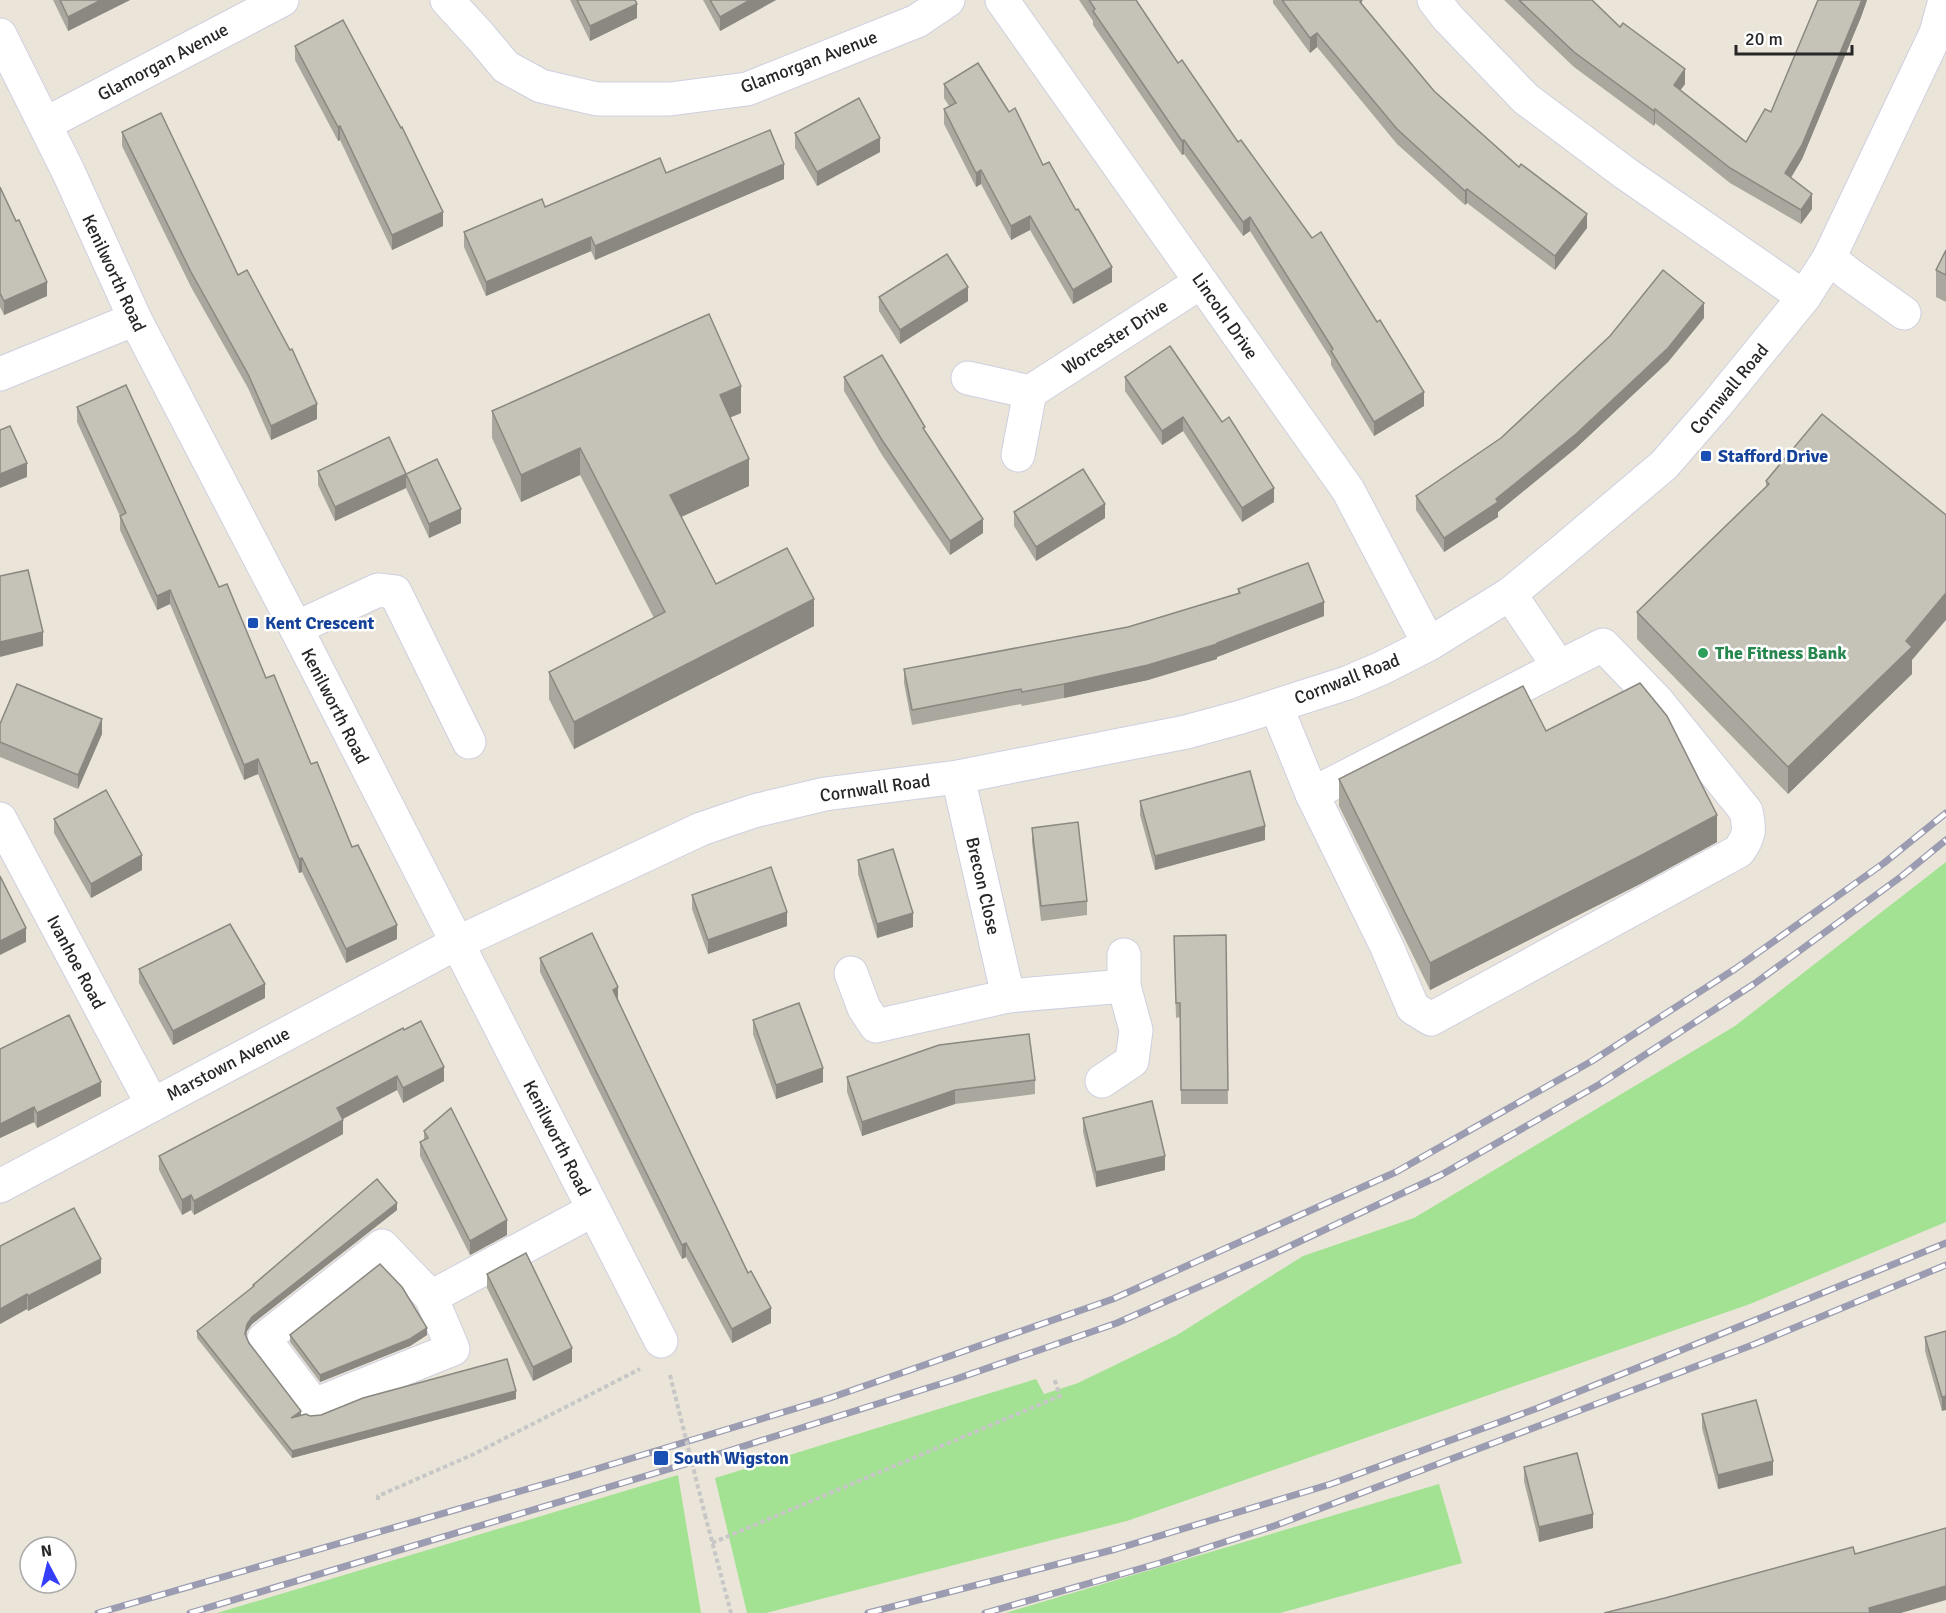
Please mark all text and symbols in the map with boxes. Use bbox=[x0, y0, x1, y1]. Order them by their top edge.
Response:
street label: Glamorgan Avenue bbox=[94, 18, 232, 106]
scale bar bbox=[1736, 18, 1852, 56]
street label: Glamorgan Avenue bbox=[737, 26, 881, 98]
text: 20 m bbox=[1745, 28, 1783, 50]
street label: Kenilworth Road bbox=[77, 211, 151, 335]
street label: Lincoln Drive bbox=[1187, 268, 1263, 364]
street label: Worcester Drive bbox=[1058, 295, 1172, 379]
street label: Cornwall Road bbox=[1685, 339, 1773, 439]
place label: Stafford Drive bbox=[1718, 445, 1828, 467]
marker: Stafford Drive bbox=[1699, 449, 1713, 463]
place label: Kent Crescent bbox=[265, 612, 374, 634]
marker: Kent Crescent bbox=[246, 616, 260, 630]
place label: The Fitness Bank bbox=[1715, 642, 1847, 664]
street label: Kenilworth Road bbox=[296, 644, 374, 768]
marker: The Fitness Bank bbox=[1696, 646, 1710, 660]
street label: Cornwall Road bbox=[1291, 649, 1403, 709]
street label: Cornwall Road bbox=[818, 769, 932, 807]
street label: Brecon Close bbox=[961, 835, 1005, 937]
street label: Ivanhoe Road bbox=[42, 911, 110, 1013]
street label: Marstown Avenue bbox=[163, 1022, 293, 1106]
street label: Kenilworth Road bbox=[518, 1076, 596, 1200]
place label: South Wigston bbox=[674, 1447, 789, 1469]
marker: South Wigston bbox=[652, 1449, 670, 1467]
north arrow bbox=[18, 1535, 78, 1595]
text: N bbox=[40, 1541, 53, 1562]

